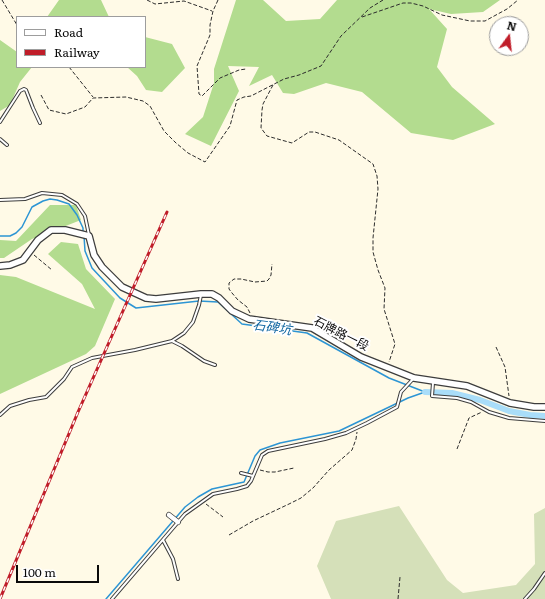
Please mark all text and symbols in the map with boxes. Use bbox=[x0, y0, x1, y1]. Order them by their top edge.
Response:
legend bbox=[16, 16, 146, 68]
north arrow bbox=[489, 16, 529, 56]
text: N bbox=[505, 16, 518, 34]
text: Road bbox=[54, 23, 83, 41]
text: Railway bbox=[54, 43, 100, 61]
street label: 石牌路一段 bbox=[311, 314, 371, 354]
water label: 石碑坑 bbox=[252, 318, 292, 338]
scale bar bbox=[18, 557, 101, 583]
text: 100 m bbox=[23, 563, 56, 581]

